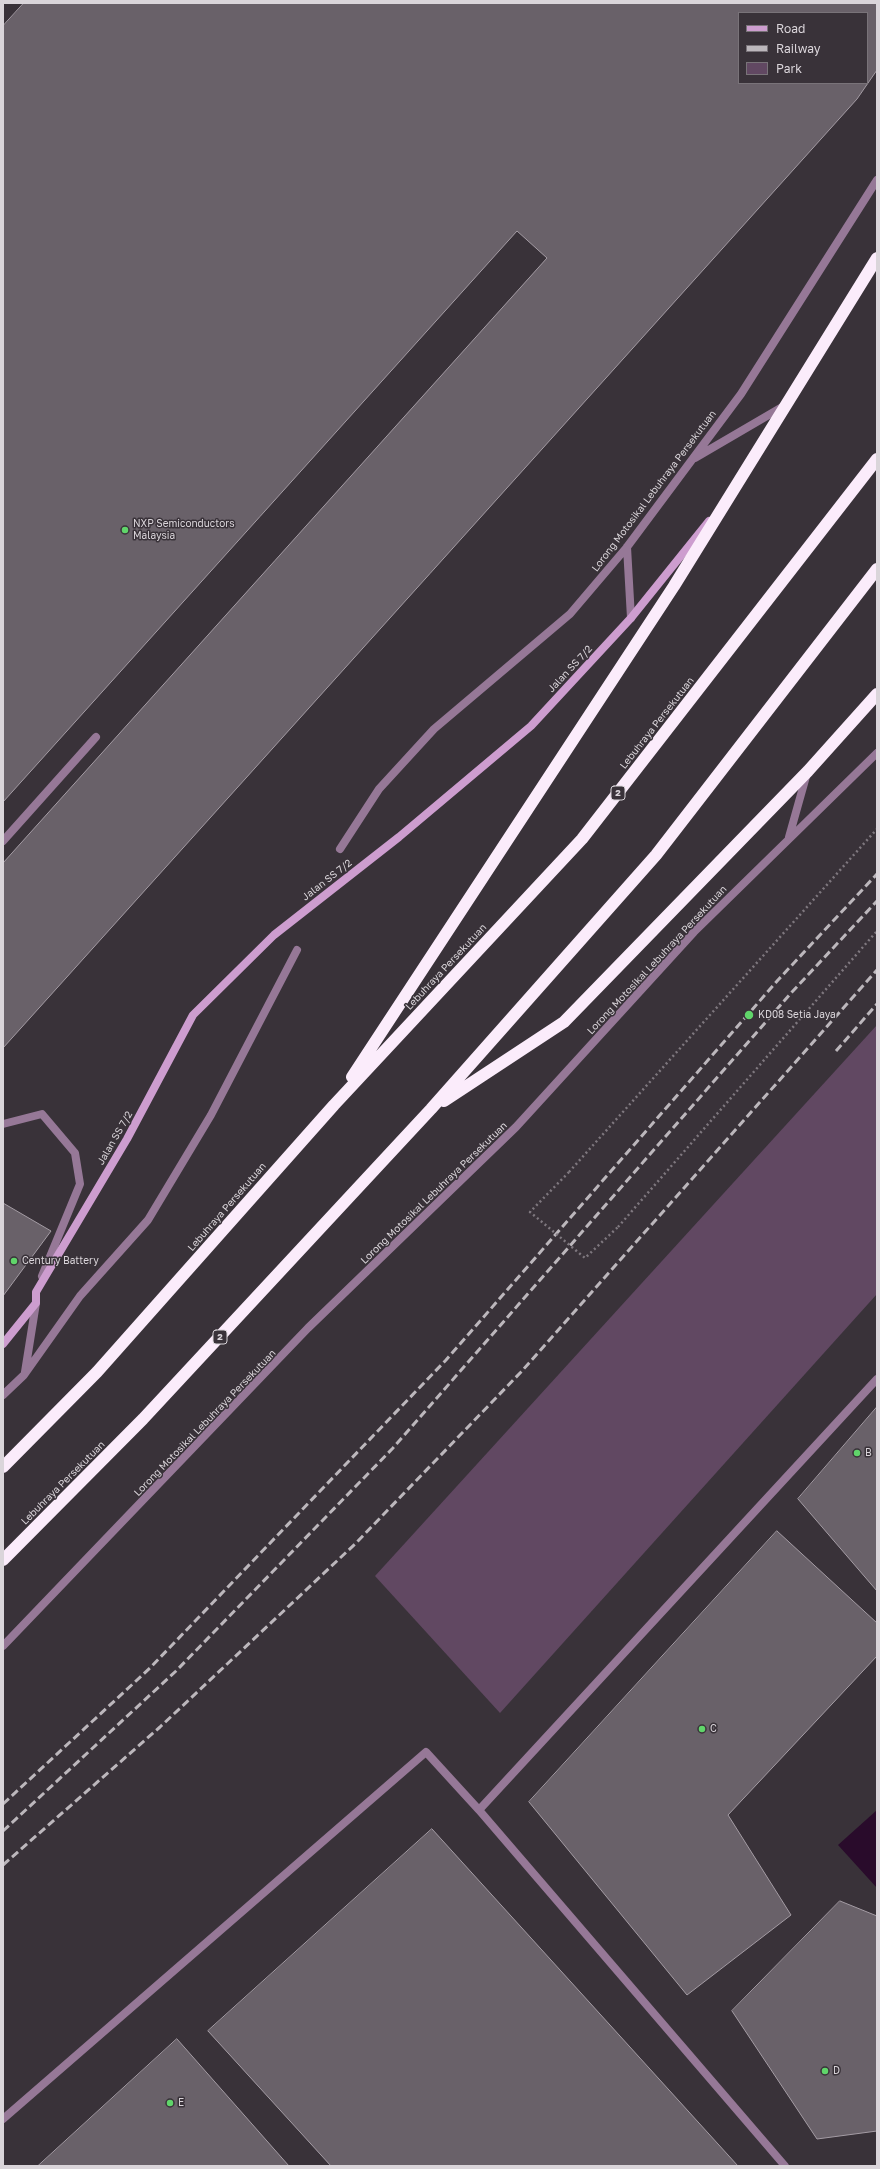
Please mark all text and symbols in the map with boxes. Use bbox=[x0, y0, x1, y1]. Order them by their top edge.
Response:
legend bbox=[738, 12, 868, 84]
text: Road bbox=[776, 21, 805, 36]
text: Railway bbox=[776, 41, 821, 56]
text: Park bbox=[776, 61, 802, 76]
street label: Lorong Motosikal Lebuhraya Persekutuan bbox=[589, 408, 719, 574]
place label: NXP Semiconductors Malaysia bbox=[133, 518, 234, 542]
marker: NXP Semiconductors Malaysia bbox=[120, 525, 130, 535]
street label: Jalan SS 7/2 bbox=[545, 643, 595, 695]
street label: Lebuhraya Persekutuan bbox=[617, 675, 697, 771]
road number: 2 bbox=[611, 786, 625, 800]
street label: Jalan SS 7/2 bbox=[300, 857, 354, 903]
street label: Lorong Motosikal Lebuhraya Persekutuan bbox=[585, 883, 729, 1037]
street label: Lebuhraya Persekutuan bbox=[403, 921, 489, 1013]
marker: KD08 Setia Jaya bbox=[743, 1009, 755, 1021]
place label: KD08 Setia Jaya bbox=[758, 1009, 836, 1021]
street label: Jalan SS 7/2 bbox=[95, 1109, 135, 1167]
street label: Lorong Motosikal Lebuhraya Persekutuan bbox=[358, 1120, 510, 1266]
street label: Lebuhraya Persekutuan bbox=[185, 1160, 269, 1254]
place label: Century Battery bbox=[22, 1255, 99, 1267]
marker: Century Battery bbox=[9, 1256, 19, 1266]
road number: 2 bbox=[213, 1330, 227, 1344]
street label: Lorong Motosikal Lebuhraya Persekutuan bbox=[132, 1347, 278, 1499]
street label: Lebuhraya Persekutuan bbox=[19, 1439, 107, 1527]
place label: B bbox=[865, 1447, 872, 1459]
marker: B bbox=[852, 1448, 862, 1458]
place label: C bbox=[710, 1723, 717, 1735]
marker: C bbox=[697, 1724, 707, 1734]
place label: D bbox=[833, 2065, 840, 2077]
marker: D bbox=[820, 2066, 830, 2076]
place label: E bbox=[178, 2097, 184, 2109]
marker: E bbox=[165, 2098, 175, 2108]

